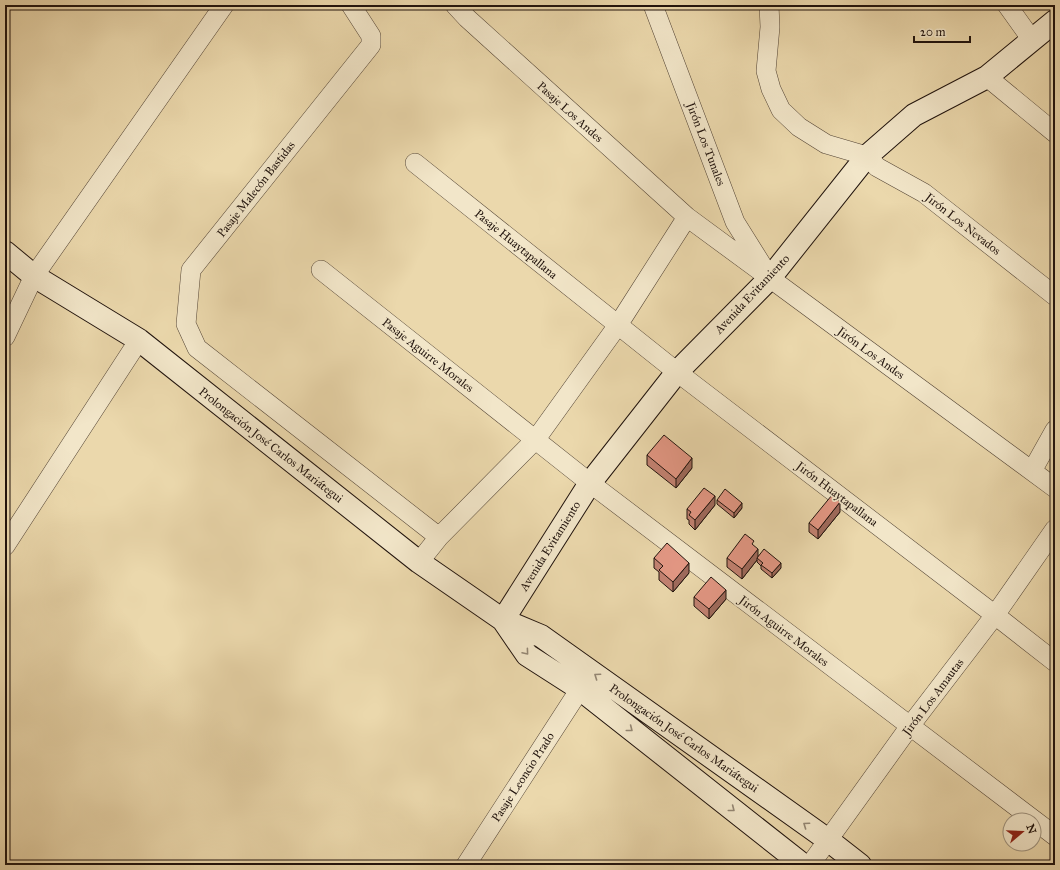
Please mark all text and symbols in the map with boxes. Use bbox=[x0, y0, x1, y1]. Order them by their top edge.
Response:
scale bar bbox=[914, 18, 970, 44]
text: 20 m bbox=[920, 25, 946, 39]
street label: Pasaje Los Andes bbox=[534, 79, 606, 145]
street label: Jirón Los Tunales bbox=[682, 98, 728, 188]
street label: Pasaje Malecón Bastidas bbox=[214, 138, 298, 240]
street label: Jirón Los Nevados bbox=[920, 189, 1004, 259]
street label: Pasaje Huaytapallana bbox=[472, 206, 561, 282]
street label: Avenida Evitamiento bbox=[711, 251, 792, 337]
street label: Pasaje Aguirre Morales bbox=[379, 315, 476, 396]
street label: Jirón Los Andes bbox=[832, 323, 907, 383]
street label: Prolongación José Carlos Mariátegui bbox=[196, 384, 346, 507]
street label: Jirón Huaytapallana bbox=[791, 458, 881, 531]
street label: Avenida Evitamiento bbox=[516, 498, 583, 594]
street label: Jirón Aguirre Morales bbox=[734, 592, 831, 670]
one-way arrow bbox=[521, 647, 528, 654]
street label: Jirón Los Amautas bbox=[898, 656, 967, 741]
one-way arrow bbox=[595, 674, 602, 681]
street label: Prolongación José Carlos Mariátegui bbox=[606, 681, 762, 796]
one-way arrow bbox=[625, 724, 632, 731]
street label: Pasaje Leoncio Prado bbox=[489, 730, 557, 824]
one-way arrow bbox=[727, 805, 734, 812]
north arrow bbox=[1002, 812, 1042, 852]
one-way arrow bbox=[803, 822, 810, 830]
text: N bbox=[1023, 822, 1039, 836]

